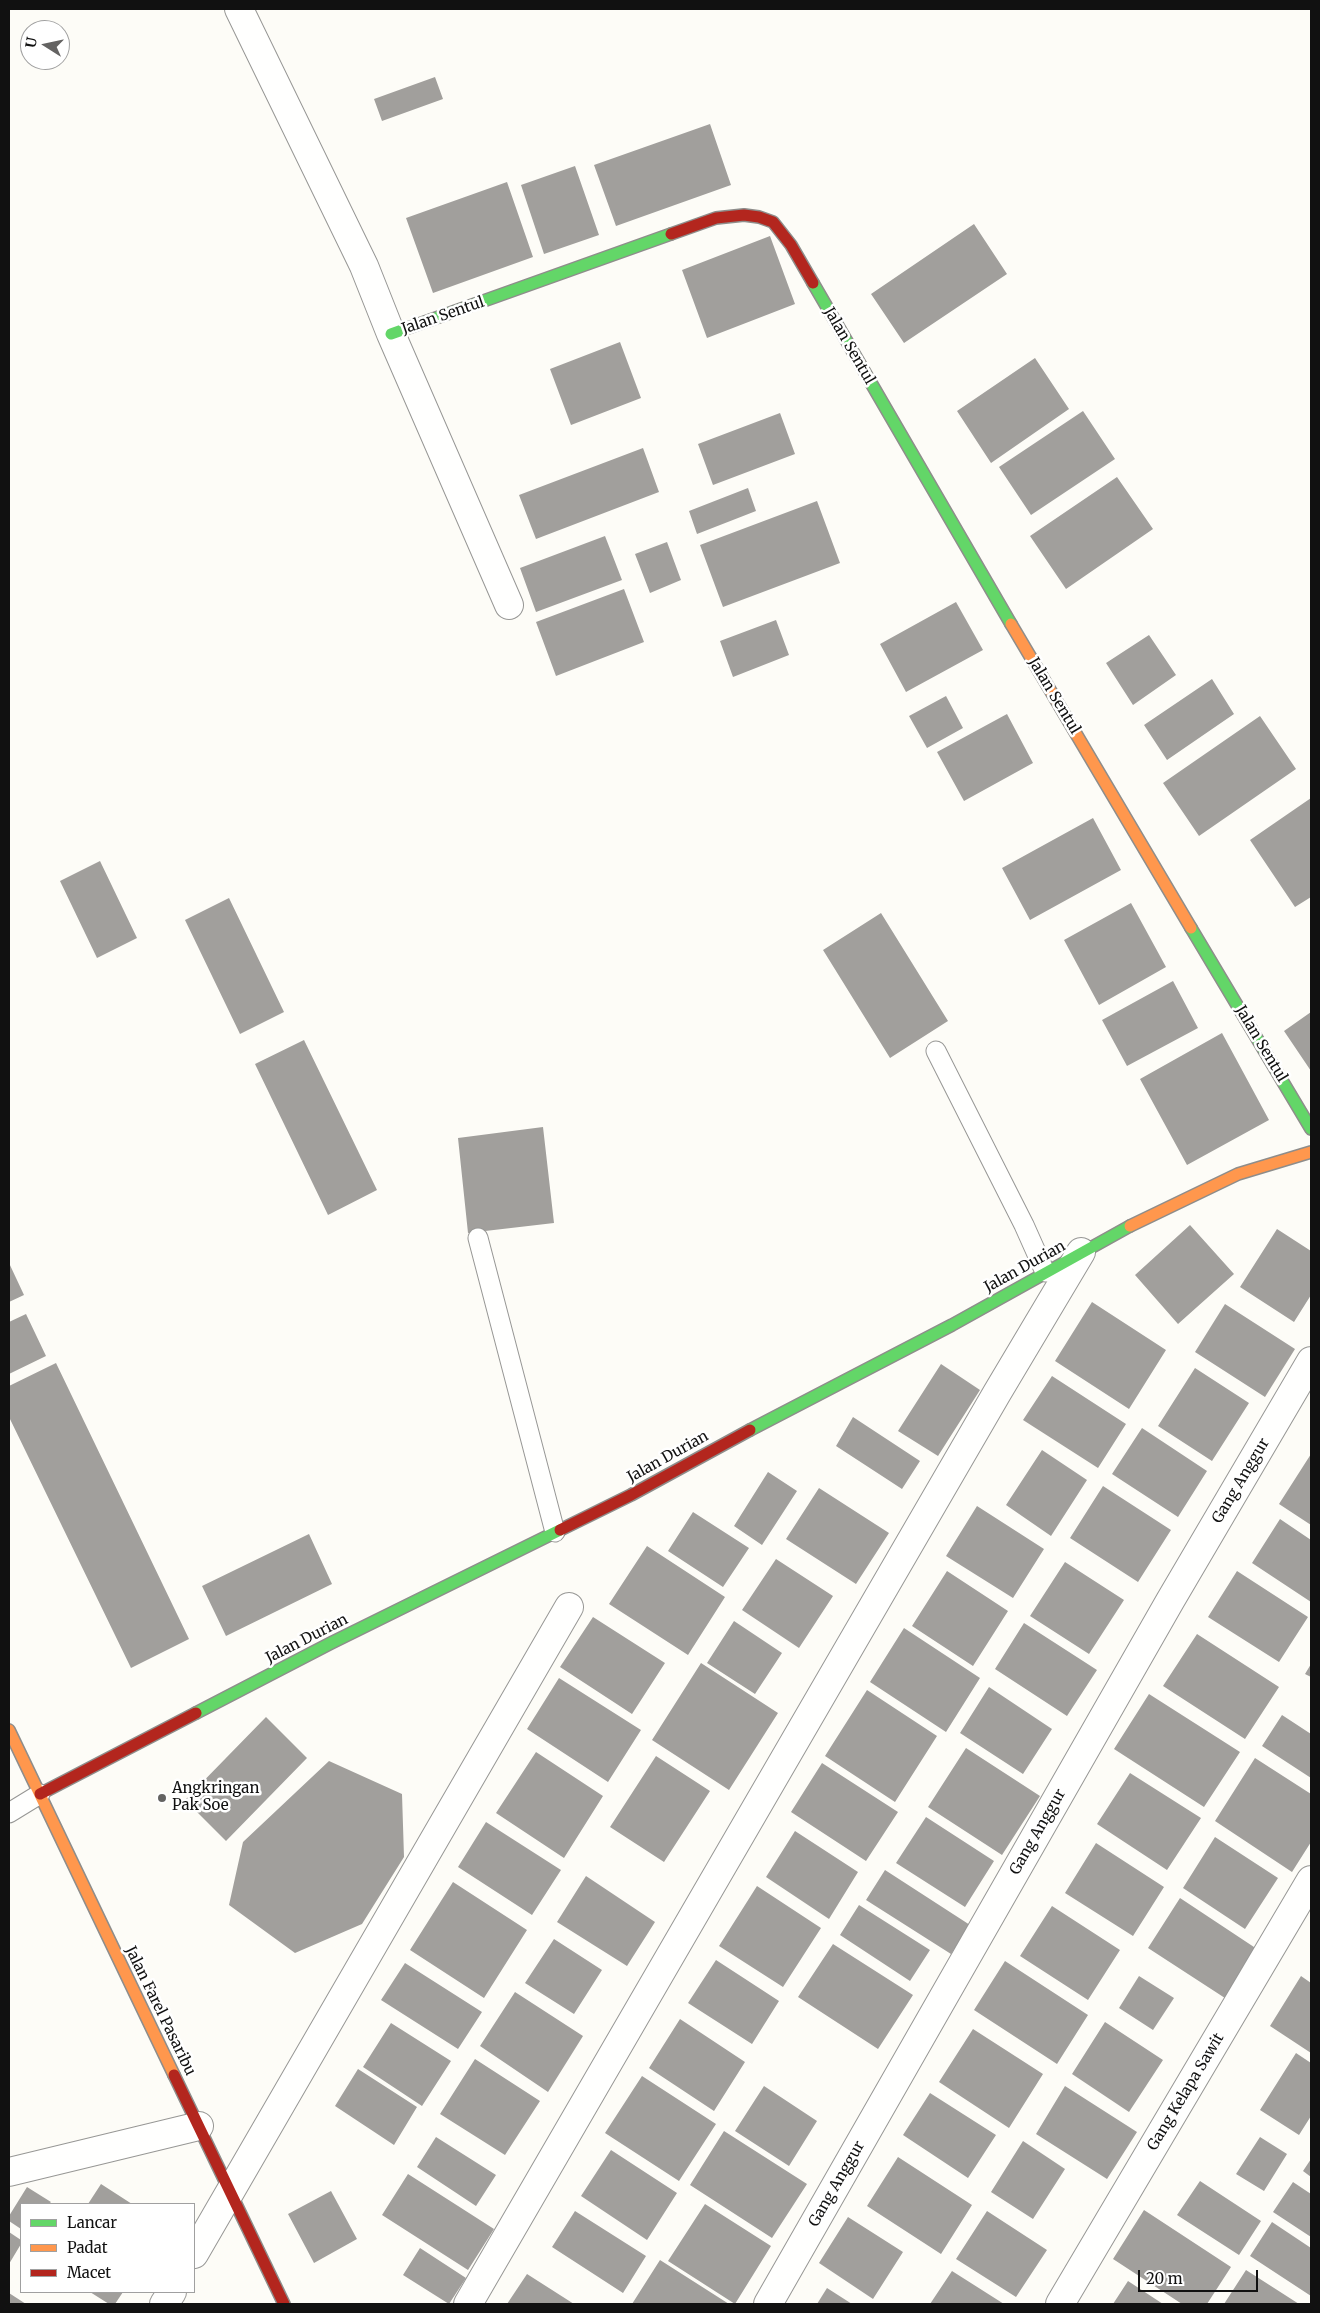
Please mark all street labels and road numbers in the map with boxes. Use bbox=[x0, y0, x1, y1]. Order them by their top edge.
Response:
street label: Jalan Sentul bbox=[399, 293, 487, 339]
street label: Jalan Sentul bbox=[820, 304, 878, 388]
street label: Jalan Sentul bbox=[1024, 655, 1084, 737]
street label: Jalan Sentul bbox=[1231, 1003, 1291, 1085]
street label: Jalan Durian bbox=[981, 1237, 1069, 1297]
street label: Jalan Durian bbox=[624, 1427, 712, 1487]
street label: Gang Anggur bbox=[1209, 1435, 1273, 1527]
street label: Jalan Durian bbox=[263, 1611, 351, 1667]
street label: Gang Anggur bbox=[1006, 1786, 1070, 1878]
street label: Jalan Farel Pasaribu bbox=[121, 1943, 199, 2079]
street label: Gang Kelapa Sawit bbox=[1144, 2030, 1228, 2154]
street label: Gang Anggur bbox=[805, 2138, 869, 2230]

